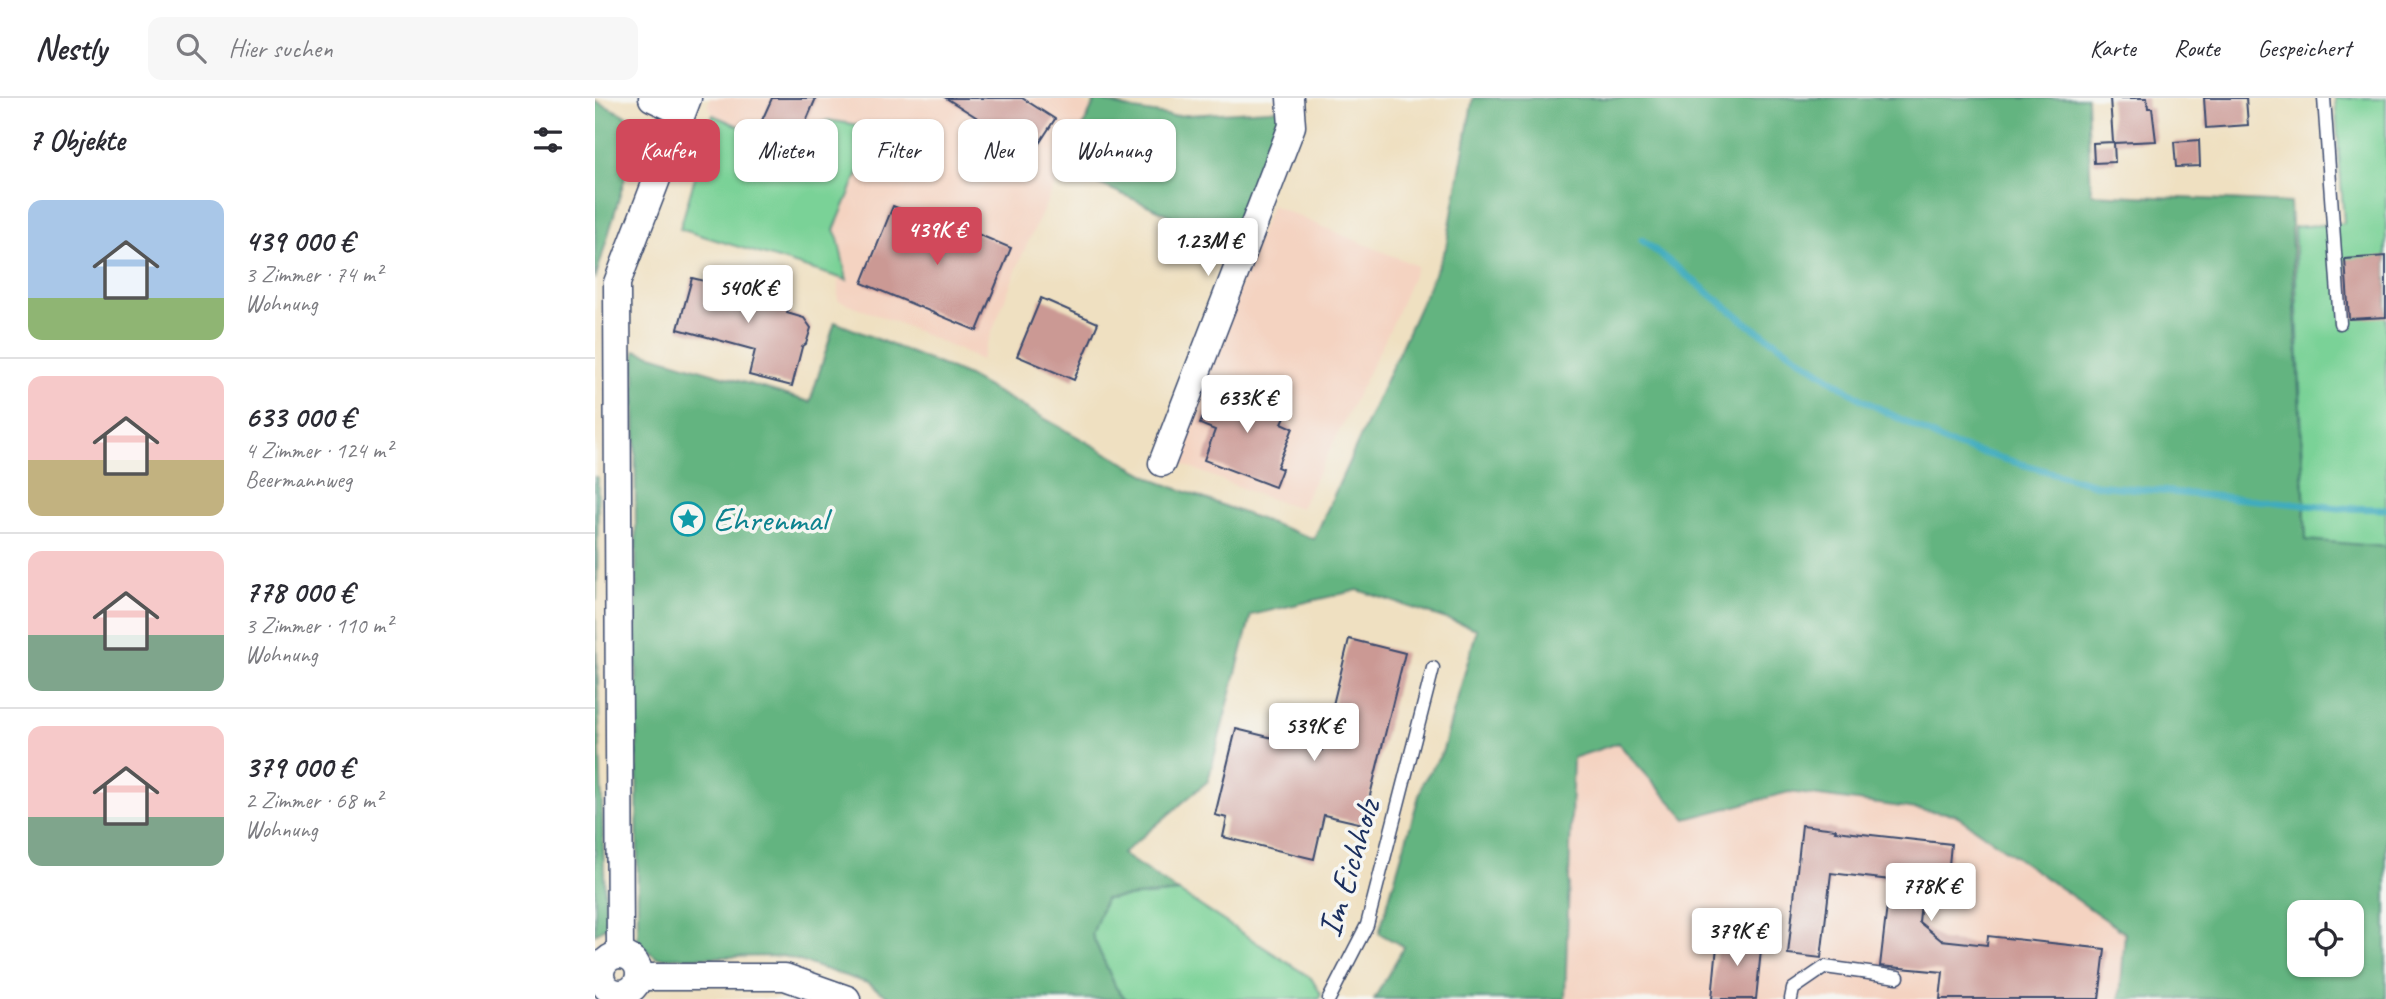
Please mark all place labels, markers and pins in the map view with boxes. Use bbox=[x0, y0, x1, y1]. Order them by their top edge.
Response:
pin: 439K € bbox=[880, 208, 994, 267]
pin: 1.23M € bbox=[1143, 218, 1273, 278]
pin: 540K € bbox=[691, 266, 805, 325]
pin: 633K € bbox=[1190, 376, 1304, 435]
place label: Ehrenmal bbox=[713, 497, 833, 542]
place icon: Ehrenmal bbox=[669, 500, 707, 538]
pin: 539K € bbox=[1257, 704, 1371, 763]
pin: 778K € bbox=[1874, 864, 1988, 923]
pin: 379K € bbox=[1680, 908, 1794, 968]

